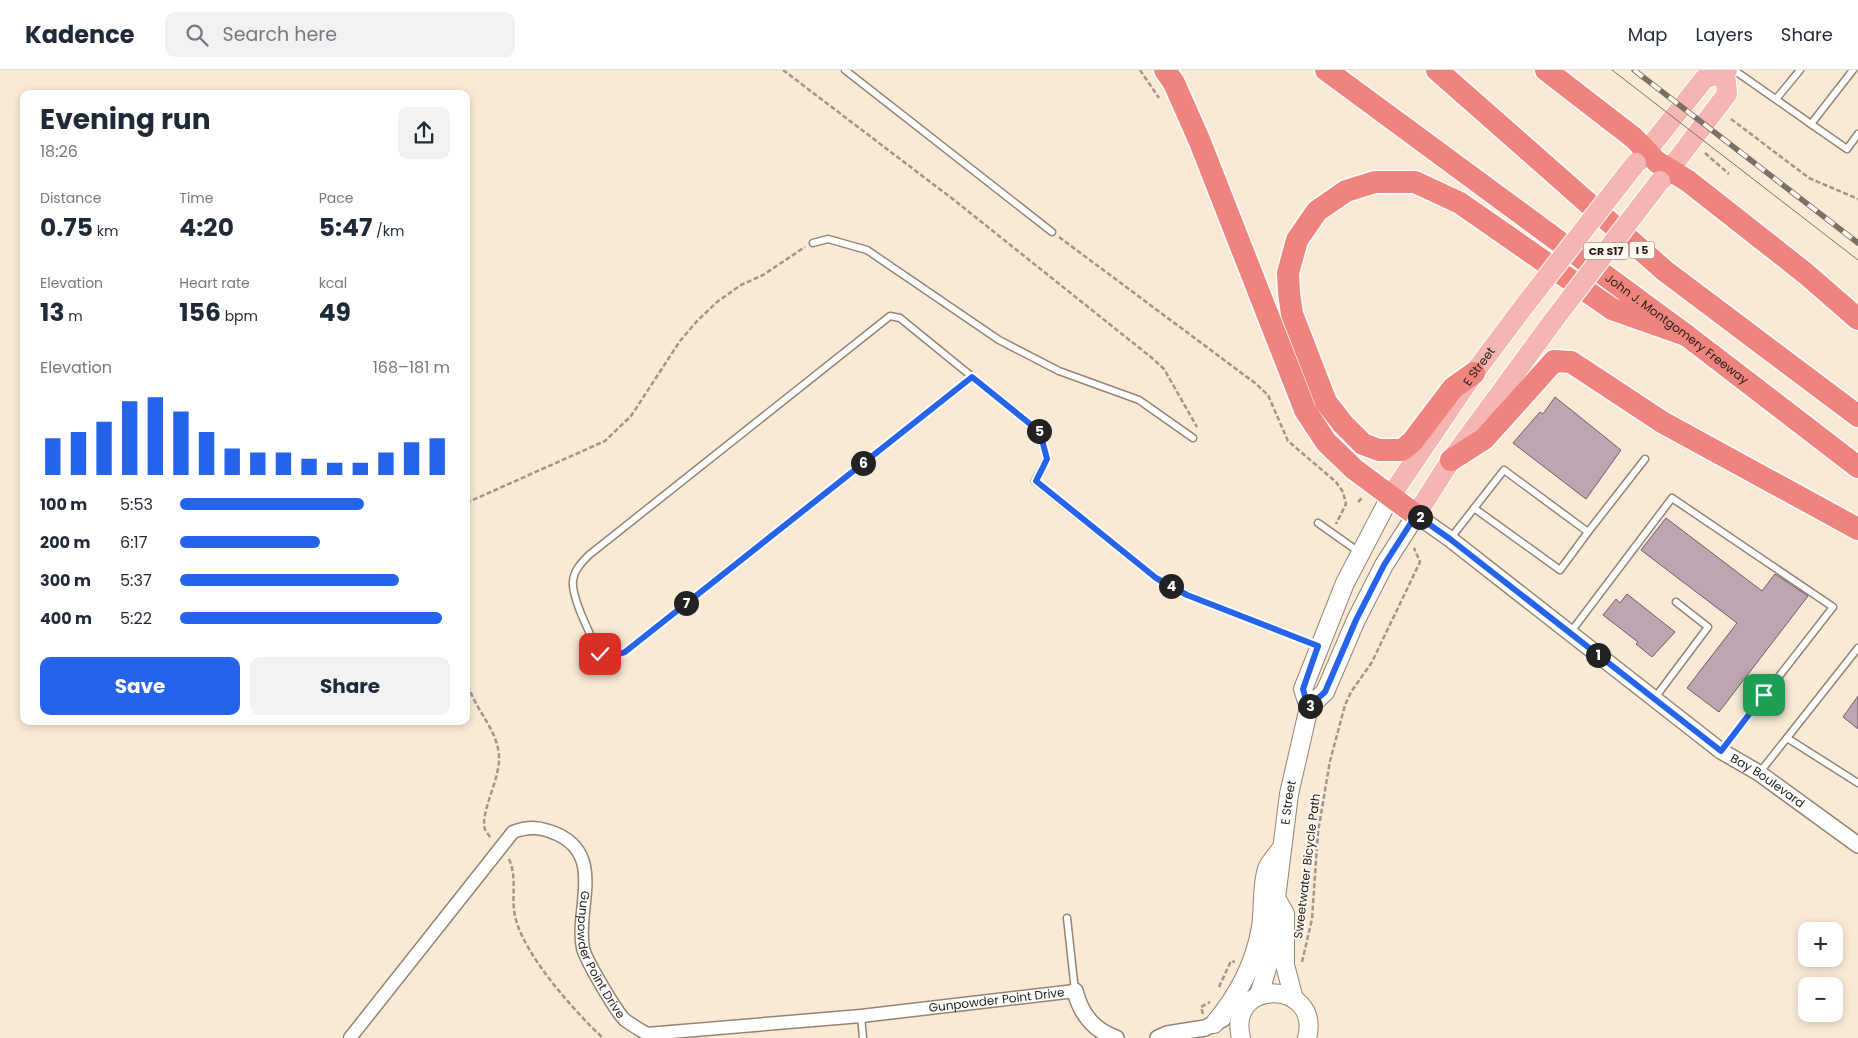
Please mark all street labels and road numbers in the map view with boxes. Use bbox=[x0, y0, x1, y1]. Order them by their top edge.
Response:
road number: CR S17 bbox=[1584, 242, 1628, 260]
road number: I 5 bbox=[1630, 242, 1654, 258]
street label: John J. Montgomery Freeway bbox=[1602, 269, 1752, 388]
street label: E Street bbox=[1459, 343, 1499, 389]
street label: Bay Boulevard bbox=[1728, 749, 1808, 811]
street label: E Street bbox=[1276, 779, 1300, 826]
street label: Sweetwater Bicycle Path bbox=[1289, 792, 1324, 939]
street label: Gunpowder Point Drive bbox=[573, 890, 629, 1022]
street label: Gunpowder Point Drive bbox=[928, 983, 1065, 1016]

